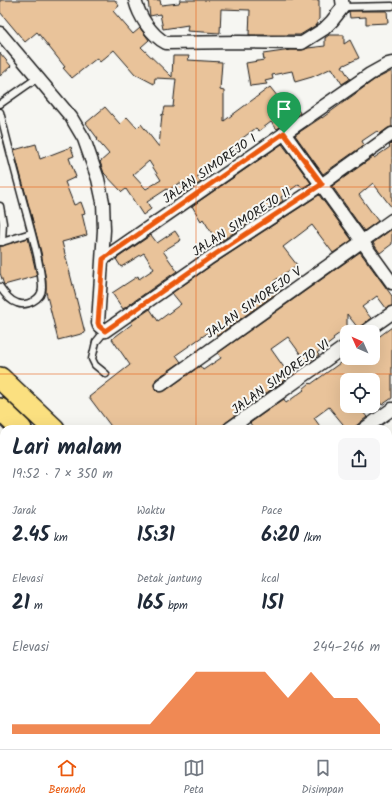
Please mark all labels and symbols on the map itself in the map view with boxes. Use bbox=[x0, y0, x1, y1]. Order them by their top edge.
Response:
pin bbox=[267, 92, 301, 133]
street label: JALAN SIMOREJO I bbox=[159, 129, 261, 210]
street label: JALAN SIMOREJO II bbox=[188, 182, 296, 262]
street label: JALAN SIMOREJO V bbox=[201, 261, 307, 344]
north arrow bbox=[340, 325, 380, 365]
street label: JALAN SIMOREJO VI bbox=[227, 334, 335, 420]

